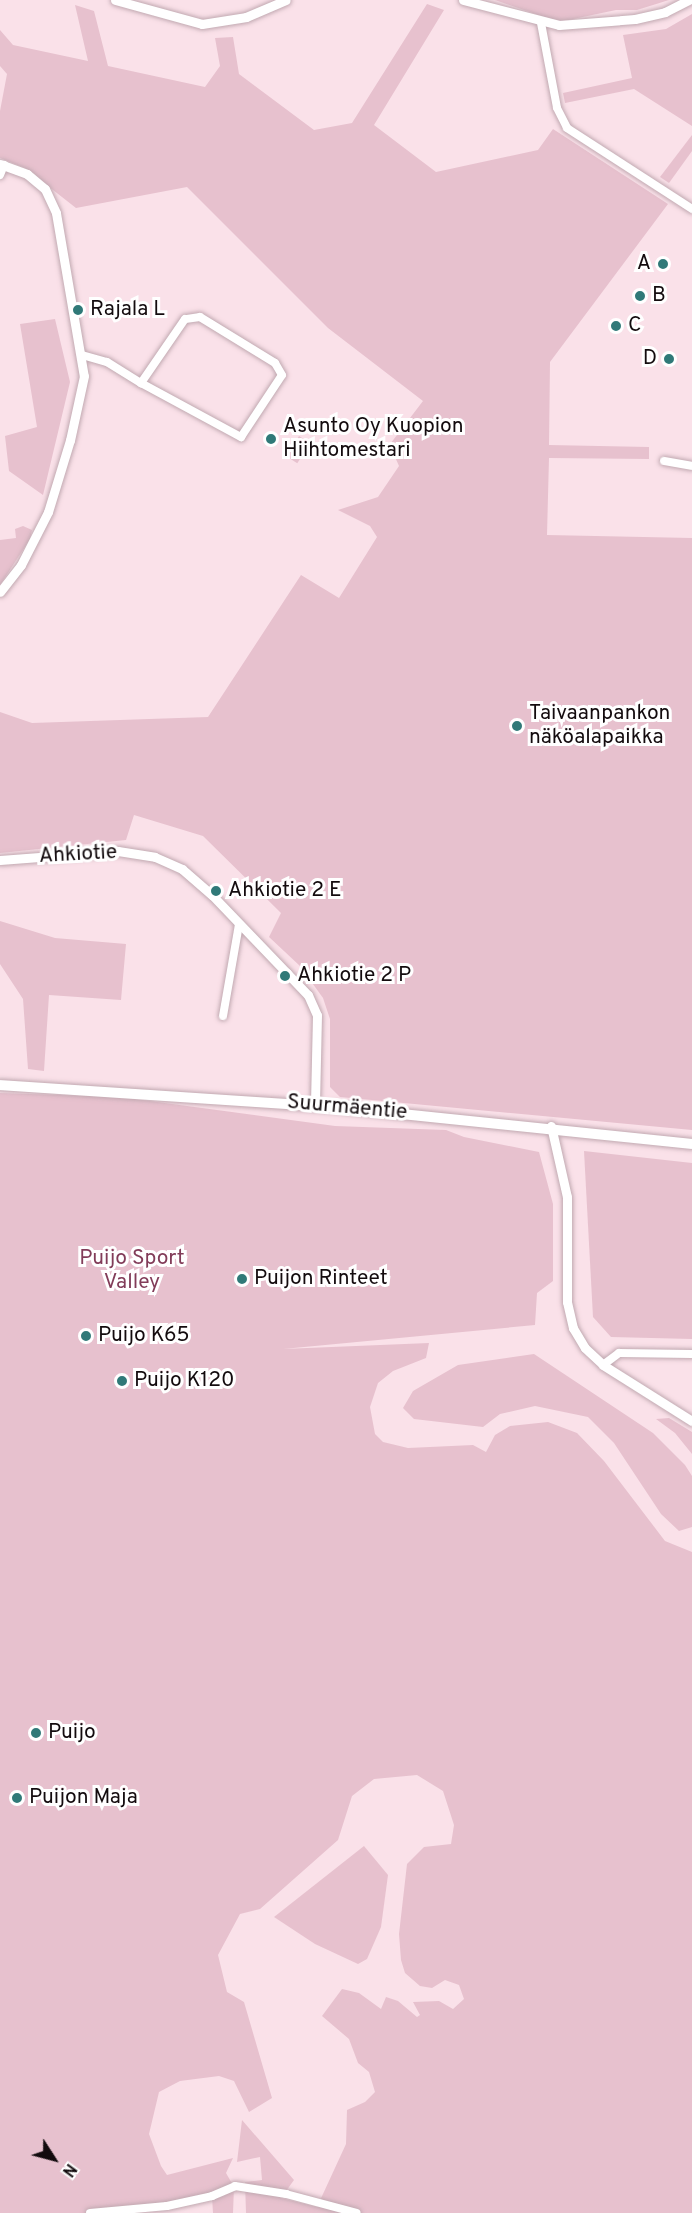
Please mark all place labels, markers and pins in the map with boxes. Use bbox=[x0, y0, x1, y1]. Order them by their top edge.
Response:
place label: A bbox=[637, 251, 651, 277]
marker: A bbox=[656, 257, 670, 271]
place label: B bbox=[652, 283, 666, 309]
marker: B bbox=[633, 289, 647, 303]
place label: Rajala L bbox=[90, 297, 165, 323]
marker: Rajala L bbox=[71, 303, 85, 317]
place label: C bbox=[628, 313, 642, 339]
marker: C bbox=[609, 319, 623, 333]
place label: D bbox=[643, 346, 657, 372]
marker: D bbox=[662, 352, 676, 366]
place label: Asunto Oy Kuopion Hiihtomestari bbox=[283, 414, 464, 464]
marker: Asunto Oy Kuopion Hiihtomestari bbox=[264, 432, 278, 446]
place label: Taivaanpankon näköalapaikka bbox=[529, 701, 670, 751]
marker: Taivaanpankon näköalapaikka bbox=[510, 719, 524, 733]
place label: Ahkiotie 2 E bbox=[228, 878, 342, 904]
marker: Ahkiotie 2 E bbox=[209, 884, 223, 898]
place label: Ahkiotie 2 P bbox=[297, 963, 411, 989]
marker: Ahkiotie 2 P bbox=[278, 969, 292, 983]
place label: Puijon Rinteet bbox=[254, 1266, 388, 1292]
marker: Puijon Rinteet bbox=[235, 1272, 249, 1286]
place label: Puijo K65 bbox=[98, 1323, 189, 1349]
marker: Puijo K65 bbox=[79, 1329, 93, 1343]
place label: Puijo K120 bbox=[134, 1368, 235, 1394]
marker: Puijo K120 bbox=[115, 1374, 129, 1388]
place label: Puijo bbox=[48, 1720, 96, 1746]
marker: Puijo bbox=[29, 1726, 43, 1740]
place label: Puijon Maja bbox=[29, 1785, 138, 1811]
marker: Puijon Maja bbox=[10, 1791, 24, 1805]

